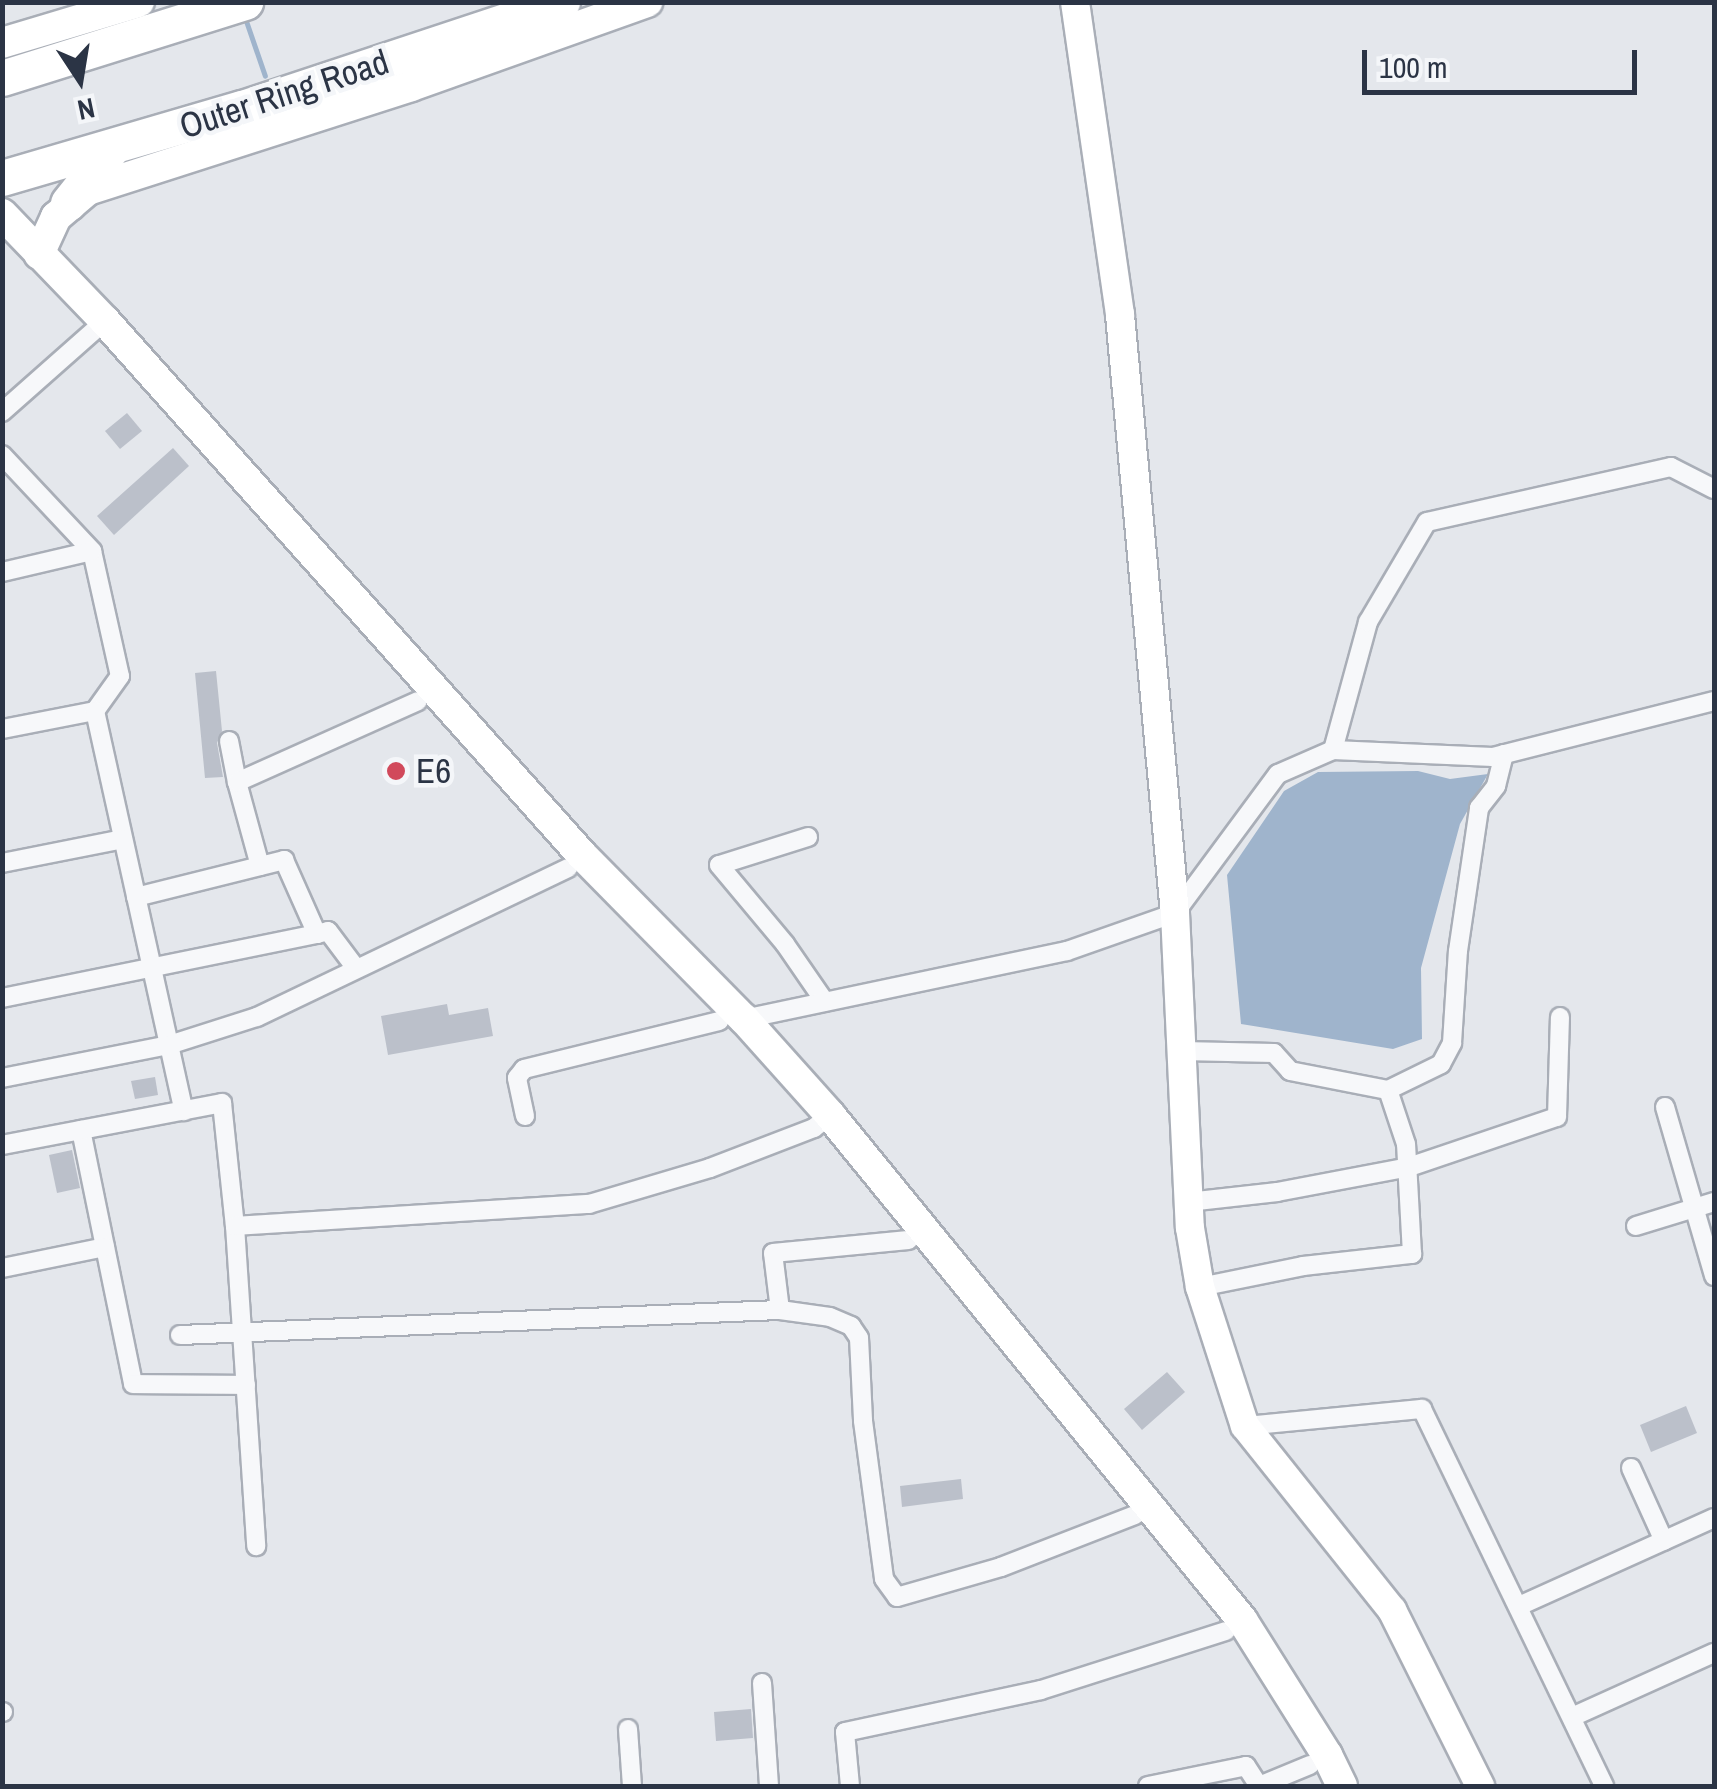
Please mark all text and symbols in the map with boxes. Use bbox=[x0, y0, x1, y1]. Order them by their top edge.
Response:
north arrow bbox=[30, 30, 130, 130]
scale bar bbox=[1367, 30, 1642, 92]
street label: Outer Ring Road bbox=[174, 41, 394, 147]
text: 100 m bbox=[1379, 47, 1447, 87]
text: N bbox=[74, 89, 98, 130]
place label: E6 bbox=[416, 750, 451, 792]
marker: E6 bbox=[385, 760, 407, 782]

